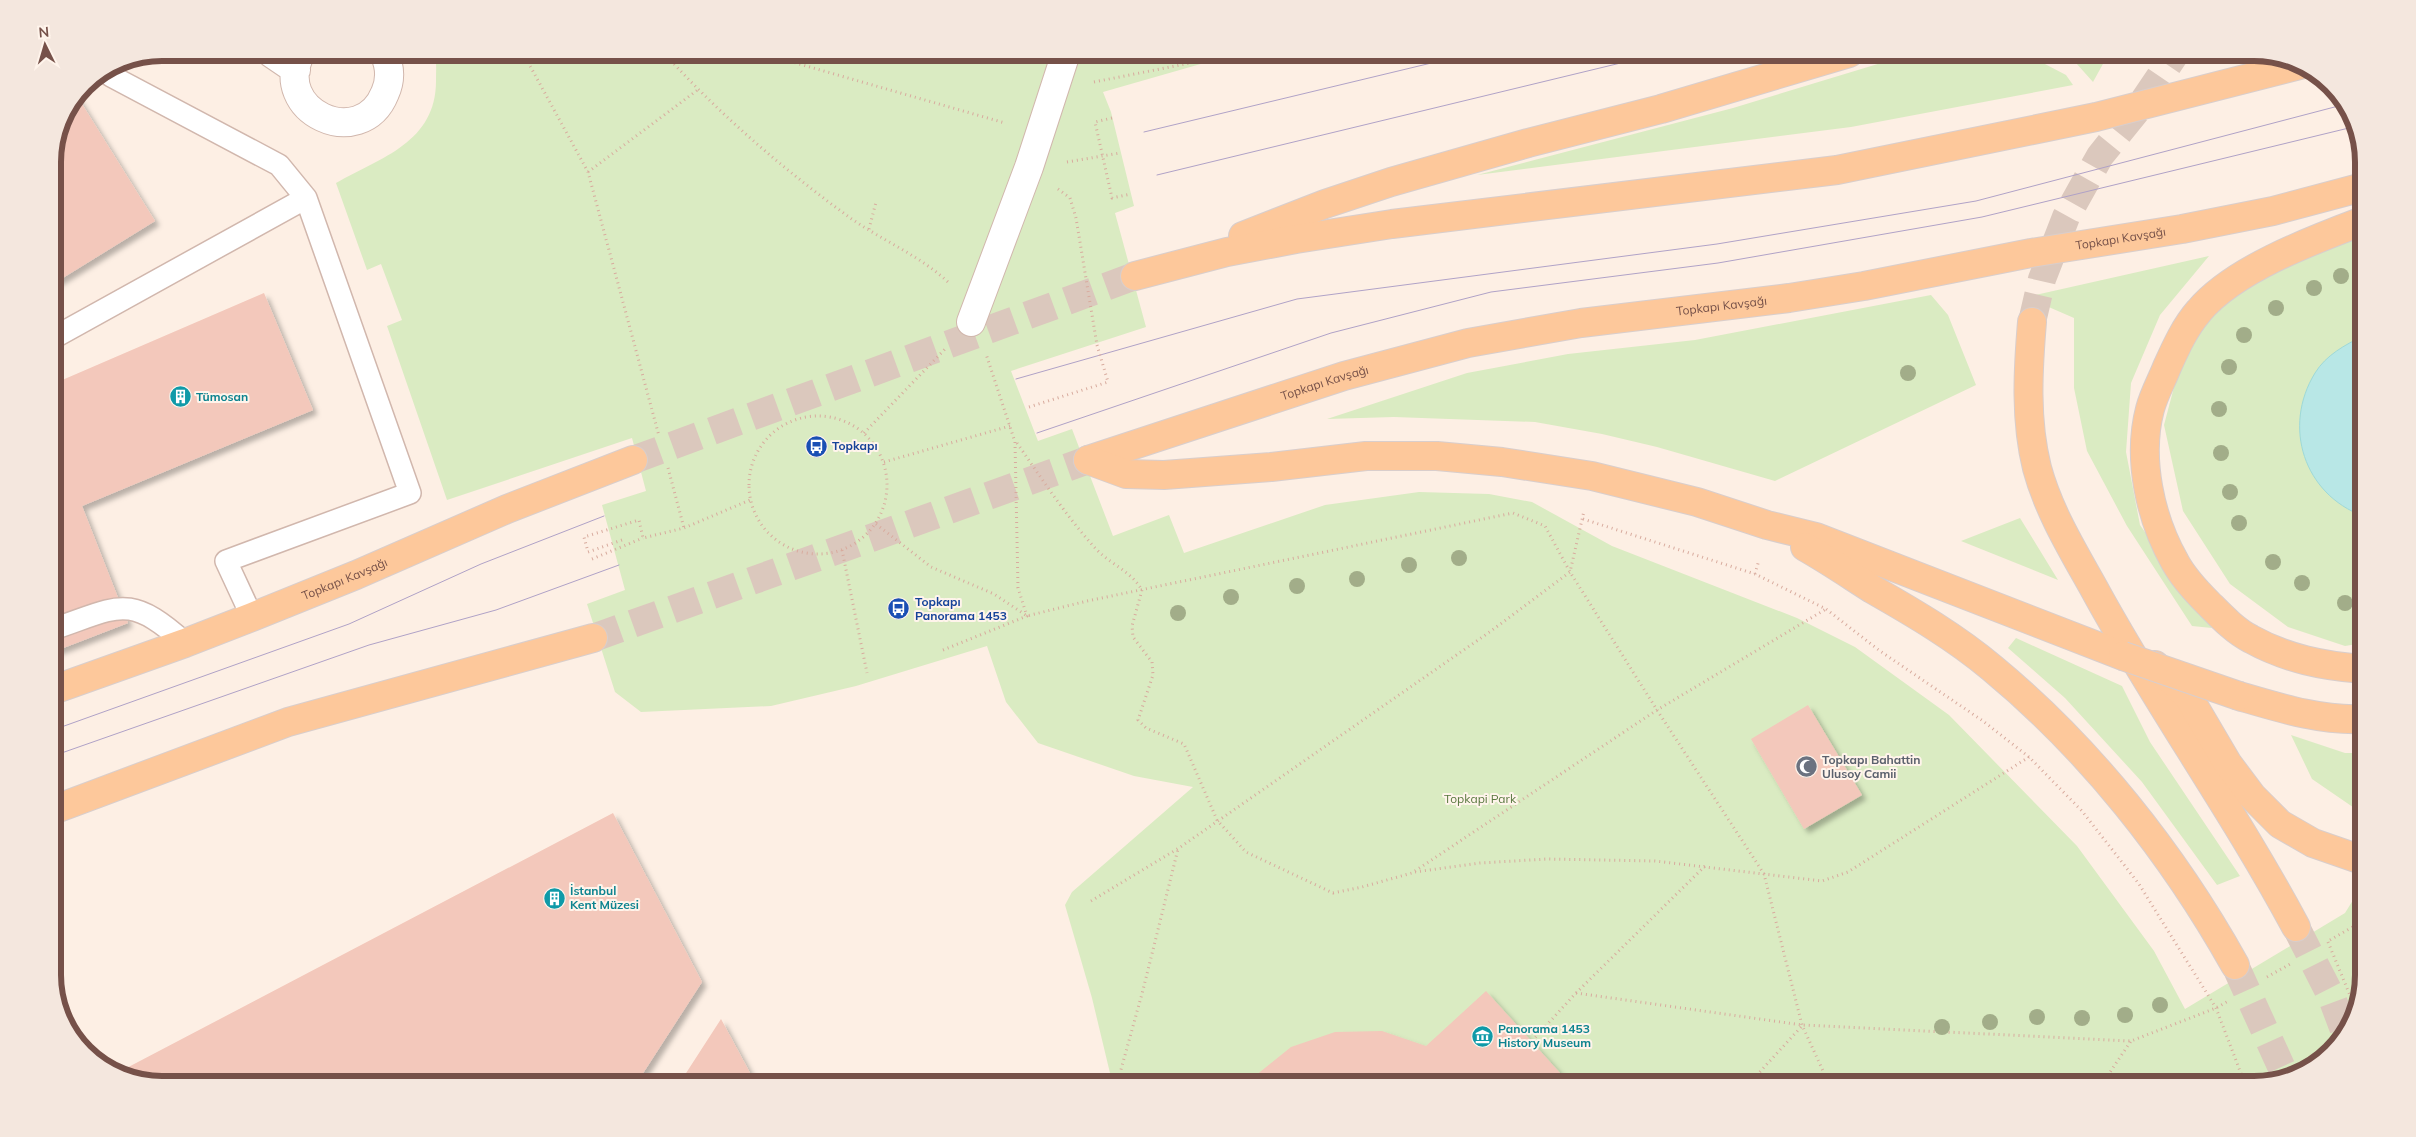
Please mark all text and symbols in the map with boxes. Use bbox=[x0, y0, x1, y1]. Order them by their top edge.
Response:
north arrow bbox=[20, 20, 70, 70]
text: N bbox=[38, 23, 50, 41]
street label: Topkapı Kavşağı bbox=[2074, 224, 2167, 253]
street label: Topkapı Kavşağı bbox=[1675, 293, 1768, 319]
street label: Topkapı Kavşağı bbox=[1279, 362, 1370, 403]
building icon: Tümosan bbox=[168, 385, 192, 409]
place label: Tümosan bbox=[196, 389, 248, 404]
bus stop icon: Topkapı bbox=[804, 434, 828, 458]
place label: Topkapı bbox=[832, 438, 878, 453]
street label: Topkapı Kavşağı bbox=[299, 554, 389, 603]
place label: Topkapı Panorama 1453 bbox=[915, 594, 1007, 623]
bus stop icon: Topkapı Panorama 1453 bbox=[887, 597, 911, 621]
place label: Topkapı Bahattin Ulusoy Camii bbox=[1822, 752, 1920, 781]
mosque icon: Topkapı Bahattin Ulusoy Camii bbox=[1794, 755, 1818, 779]
park label: Topkapi Park bbox=[1444, 791, 1517, 806]
place label: İstanbul Kent Müzesi bbox=[570, 883, 639, 912]
building icon: İstanbul Kent Müzesi bbox=[542, 886, 566, 910]
place label: Panorama 1453 History Museum bbox=[1498, 1021, 1591, 1050]
museum icon: Panorama 1453 History Museum bbox=[1470, 1024, 1494, 1048]

